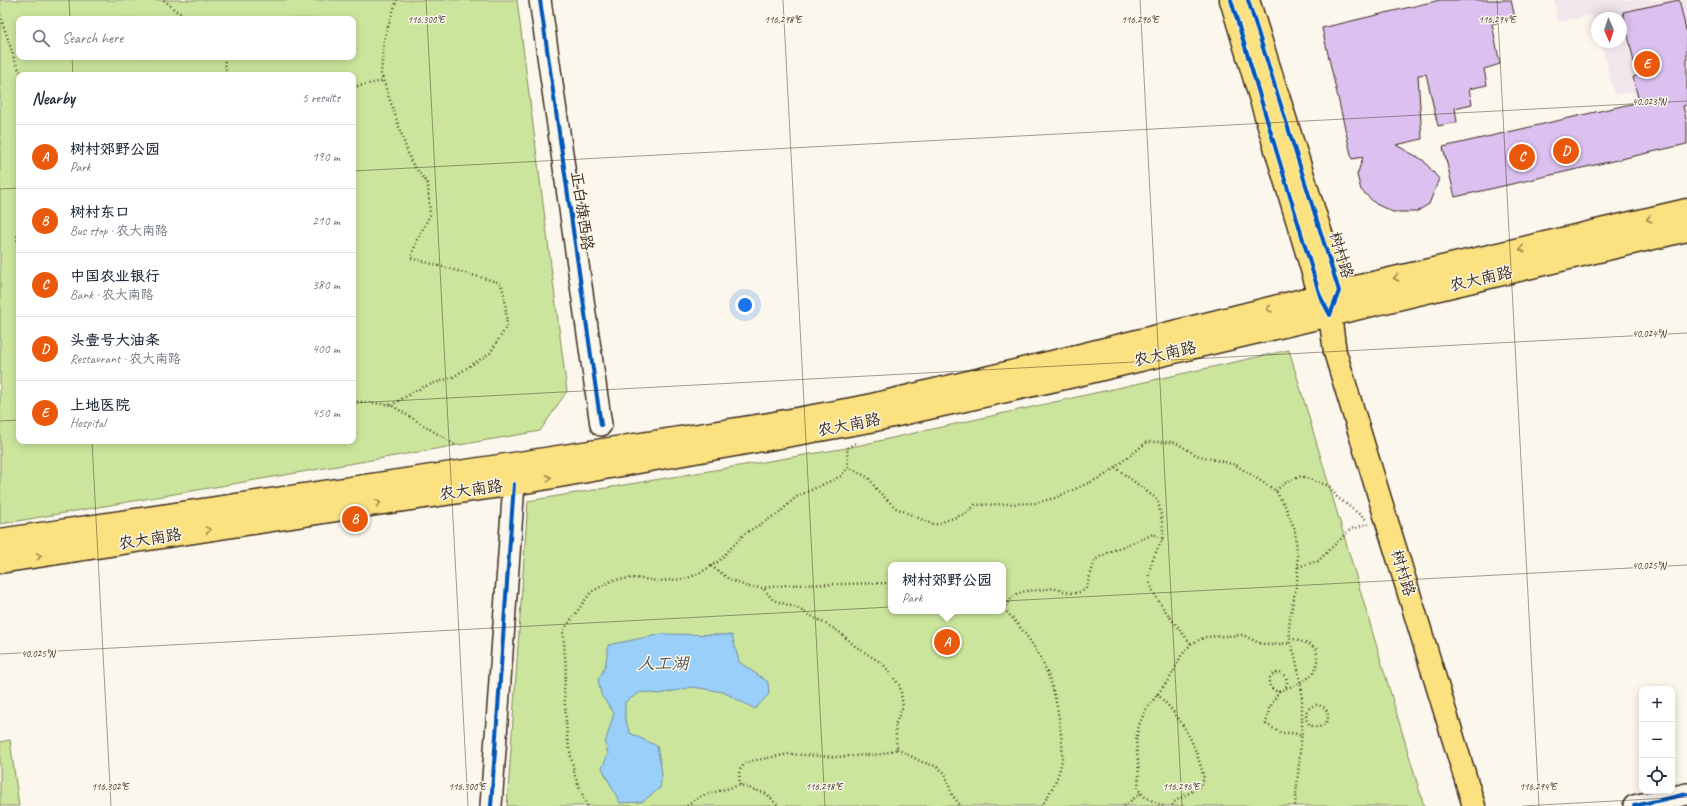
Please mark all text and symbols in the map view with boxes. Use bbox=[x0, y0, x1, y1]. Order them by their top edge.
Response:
north arrow bbox=[1591, 12, 1627, 48]
text: 116.300°E bbox=[407, 13, 446, 26]
text: 116.298°E bbox=[764, 13, 803, 26]
text: 116.296°E bbox=[1121, 13, 1160, 26]
text: 116.294°E bbox=[1478, 13, 1517, 26]
search box bbox=[16, 16, 356, 60]
icon: search bbox=[30, 27, 52, 49]
text: Search here bbox=[62, 29, 123, 48]
pin: E bbox=[1634, 49, 1660, 79]
text: Nearby bbox=[32, 88, 75, 109]
text: 5 results bbox=[302, 90, 340, 106]
text: 40.023°N bbox=[1632, 95, 1668, 108]
pin: D bbox=[1553, 136, 1579, 166]
text: 树村郊野公园 bbox=[70, 140, 160, 159]
pin: C bbox=[1509, 142, 1535, 172]
text: A bbox=[42, 149, 48, 165]
text: 190 m bbox=[312, 149, 340, 165]
text: Park bbox=[70, 159, 91, 175]
street label: 正白旗西路 bbox=[567, 170, 597, 252]
text: 树村东口 bbox=[70, 203, 130, 222]
text: B bbox=[42, 213, 48, 229]
text: 210 m bbox=[312, 213, 340, 229]
one-way arrow bbox=[1646, 215, 1652, 223]
text: Bus stop · 农大南路 bbox=[70, 223, 168, 239]
street label: 树村路 bbox=[1324, 229, 1358, 281]
one-way arrow bbox=[1519, 244, 1526, 252]
street label: 农大南路 bbox=[1448, 262, 1514, 296]
text: 中国农业银行 bbox=[70, 267, 160, 286]
one-way arrow bbox=[1393, 274, 1399, 282]
text: C bbox=[42, 277, 48, 293]
text: 380 m bbox=[312, 277, 340, 293]
text: Bank · 农大南路 bbox=[70, 287, 154, 303]
your location bbox=[735, 295, 755, 315]
one-way arrow bbox=[1266, 304, 1273, 312]
text: 40.024°N bbox=[1632, 327, 1668, 340]
text: 头壹号大油条 bbox=[70, 331, 160, 350]
street label: 农大南路 bbox=[1132, 337, 1198, 371]
text: D bbox=[41, 341, 49, 357]
text: 400 m bbox=[312, 341, 340, 357]
text: Restaurant · 农大南路 bbox=[70, 351, 181, 367]
text: 上地医院 bbox=[70, 396, 130, 415]
text: E bbox=[42, 405, 48, 421]
text: 450 m bbox=[312, 405, 340, 421]
street label: 农大南路 bbox=[816, 409, 882, 441]
text: Hospital bbox=[70, 415, 106, 431]
one-way arrow bbox=[546, 475, 552, 483]
street label: 农大南路 bbox=[438, 476, 504, 504]
one-way arrow bbox=[375, 499, 382, 508]
pin: B bbox=[342, 504, 368, 534]
street label: 农大南路 bbox=[117, 524, 183, 554]
one-way arrow bbox=[205, 526, 212, 535]
street label: 树村路 bbox=[1386, 547, 1420, 599]
one-way arrow bbox=[35, 552, 42, 561]
text: 40.025°N bbox=[1632, 559, 1668, 572]
popup bbox=[888, 562, 1006, 614]
text: 树村郊野公园 bbox=[902, 571, 992, 590]
text: Park bbox=[902, 590, 923, 606]
pin: A bbox=[934, 627, 960, 657]
text: 40.025°N bbox=[21, 647, 57, 660]
water label: 人工湖 bbox=[638, 653, 690, 674]
map controls bbox=[1639, 686, 1675, 794]
button: + bbox=[1639, 686, 1675, 722]
button: − bbox=[1639, 722, 1675, 758]
button: locate bbox=[1639, 758, 1675, 794]
text: 116.302°E bbox=[91, 780, 130, 793]
text: 116.300°E bbox=[448, 780, 487, 793]
text: 116.298°E bbox=[805, 780, 844, 793]
text: 116.296°E bbox=[1162, 780, 1201, 793]
text: 116.294°E bbox=[1519, 780, 1558, 793]

